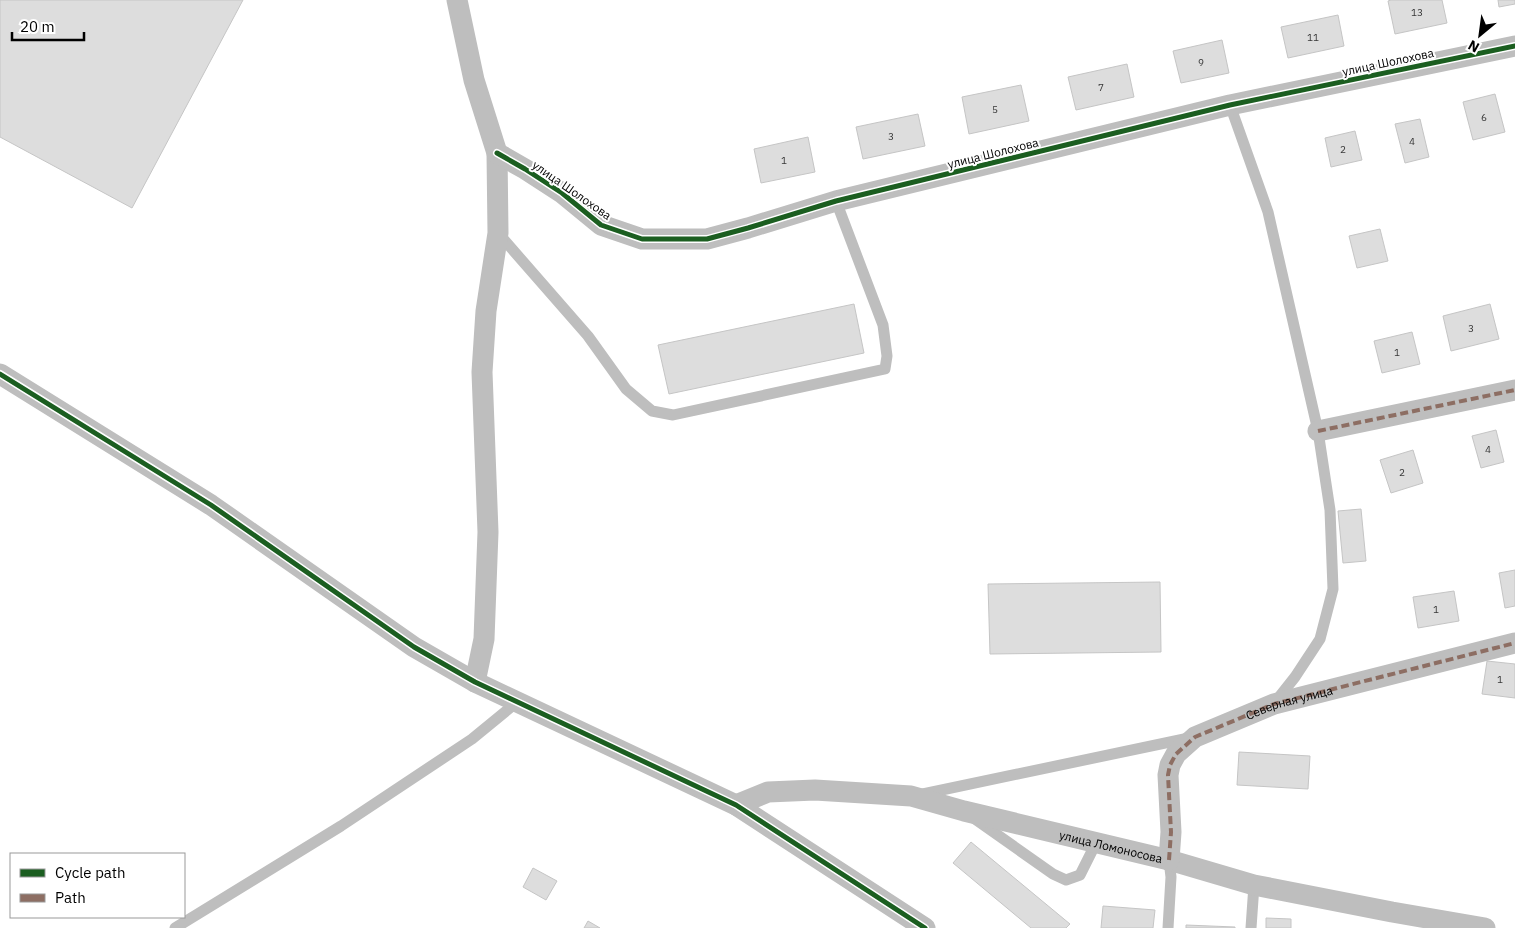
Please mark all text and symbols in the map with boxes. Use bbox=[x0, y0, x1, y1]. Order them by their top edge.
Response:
house number: 13 bbox=[1411, 6, 1423, 19]
scale bar bbox=[12, 10, 85, 42]
north arrow bbox=[1455, 10, 1505, 60]
text: 20 m bbox=[20, 17, 55, 36]
house number: 11 bbox=[1307, 31, 1319, 44]
text: N bbox=[1465, 36, 1482, 57]
street label: улица Шолохова bbox=[1341, 45, 1436, 79]
house number: 9 bbox=[1198, 56, 1204, 69]
house number: 7 bbox=[1098, 81, 1104, 94]
house number: 5 bbox=[992, 103, 998, 116]
house number: 6 bbox=[1481, 111, 1487, 124]
house number: 3 bbox=[888, 130, 894, 143]
street label: улица Шолохова bbox=[946, 134, 1041, 172]
house number: 4 bbox=[1409, 135, 1415, 148]
house number: 2 bbox=[1340, 143, 1346, 156]
house number: 1 bbox=[781, 154, 787, 167]
street label: улица Шолохова bbox=[529, 157, 615, 223]
house number: 3 bbox=[1468, 322, 1474, 335]
house number: 1 bbox=[1394, 346, 1400, 359]
house number: 4 bbox=[1485, 443, 1491, 456]
house number: 2 bbox=[1399, 466, 1405, 479]
house number: 1 bbox=[1433, 603, 1439, 616]
house number: 1 bbox=[1497, 673, 1503, 686]
street label: Северная улица bbox=[1243, 682, 1335, 723]
street label: улица Ломоносова bbox=[1058, 827, 1165, 866]
legend bbox=[10, 853, 185, 918]
text: Cycle path bbox=[55, 863, 126, 882]
text: Path bbox=[55, 888, 86, 907]

